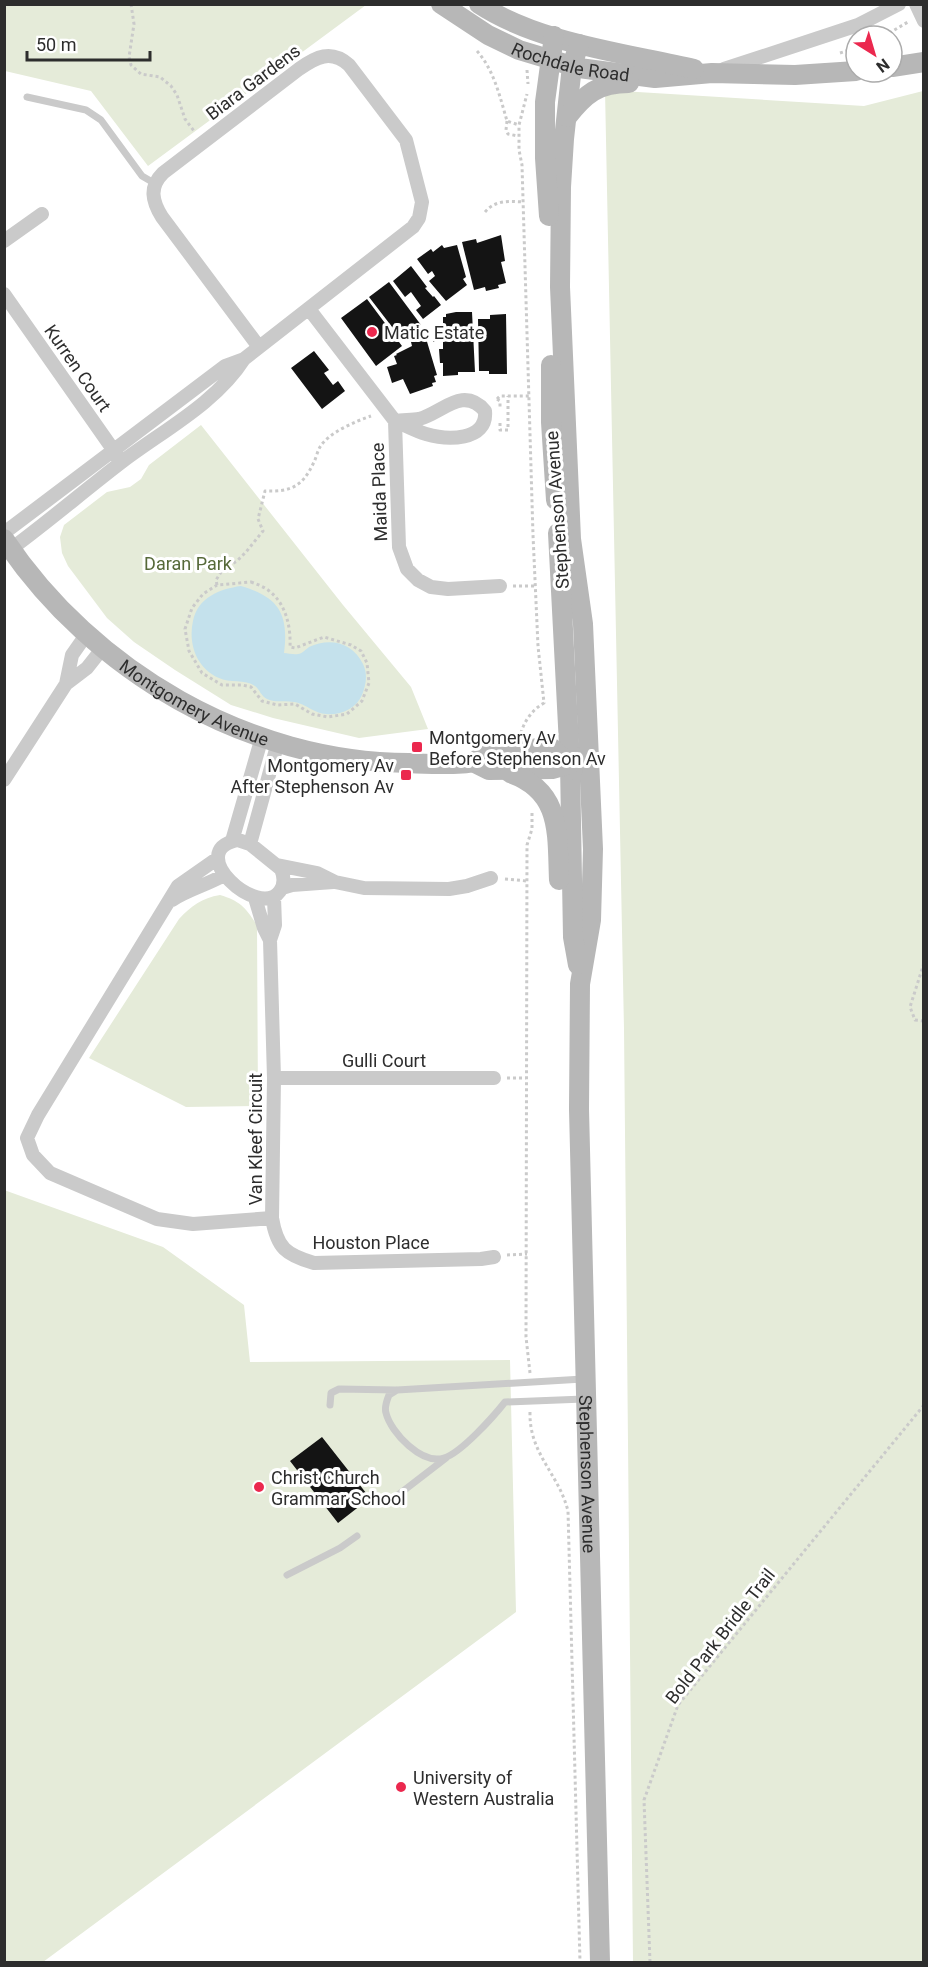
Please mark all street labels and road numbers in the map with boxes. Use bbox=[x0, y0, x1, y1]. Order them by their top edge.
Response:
street label: Rochdale Road bbox=[508, 38, 631, 85]
street label: Biara Gardens bbox=[202, 40, 304, 124]
street label: Kurren Court bbox=[40, 320, 116, 416]
street label: Stephenson Avenue bbox=[541, 430, 573, 590]
street label: Maida Place bbox=[367, 442, 391, 542]
street label: Montgomery Avenue bbox=[116, 655, 272, 750]
street label: Gulli Court bbox=[342, 1050, 426, 1071]
street label: Van Kleef Circuit bbox=[245, 1073, 266, 1205]
street label: Houston Place bbox=[312, 1232, 430, 1253]
street label: Stephenson Avenue bbox=[576, 1394, 600, 1553]
street label: Bold Park Bridle Trail bbox=[661, 1564, 779, 1708]

